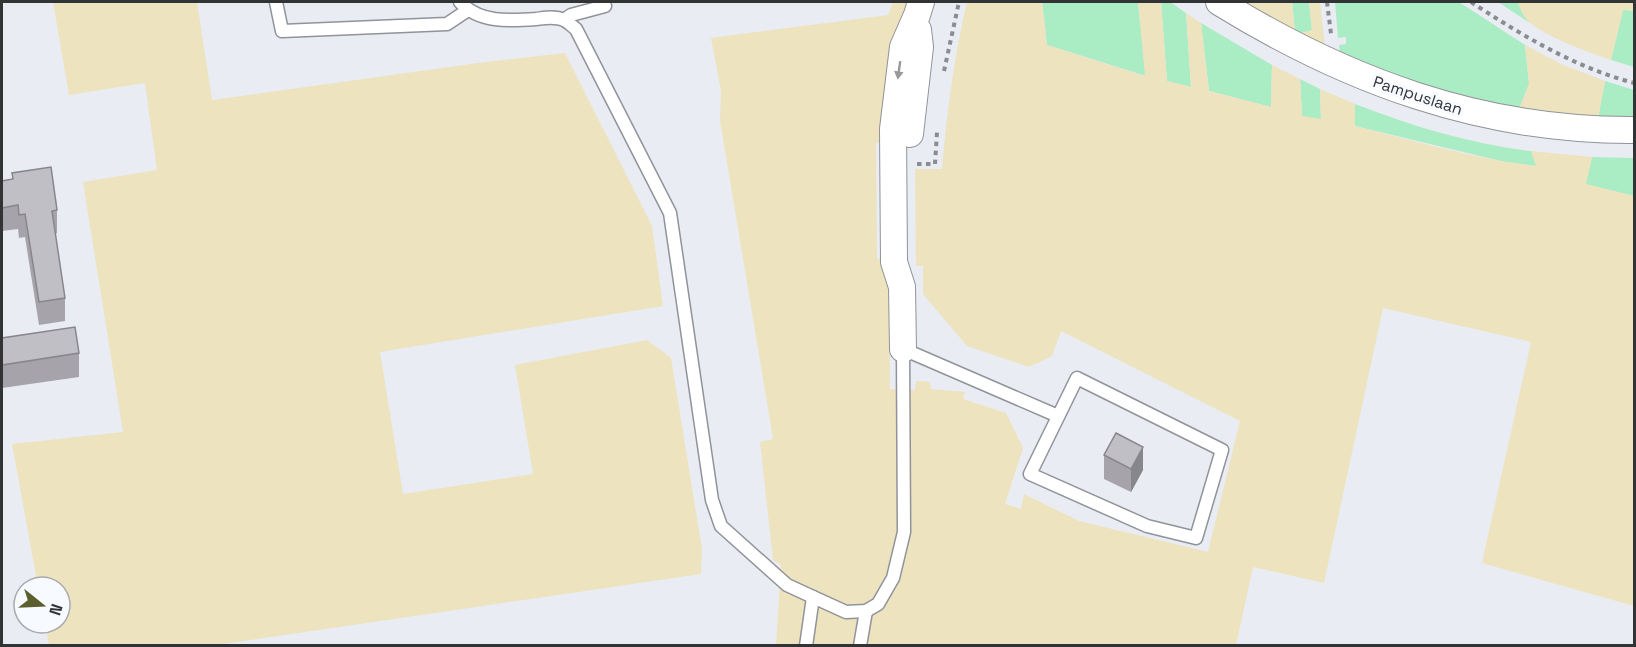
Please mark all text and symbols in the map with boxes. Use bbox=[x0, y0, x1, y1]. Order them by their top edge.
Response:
one-way arrow bbox=[894, 61, 904, 80]
street label: Pampuslaan bbox=[1370, 71, 1465, 120]
north arrow bbox=[12, 575, 72, 635]
text: N bbox=[44, 601, 67, 618]

